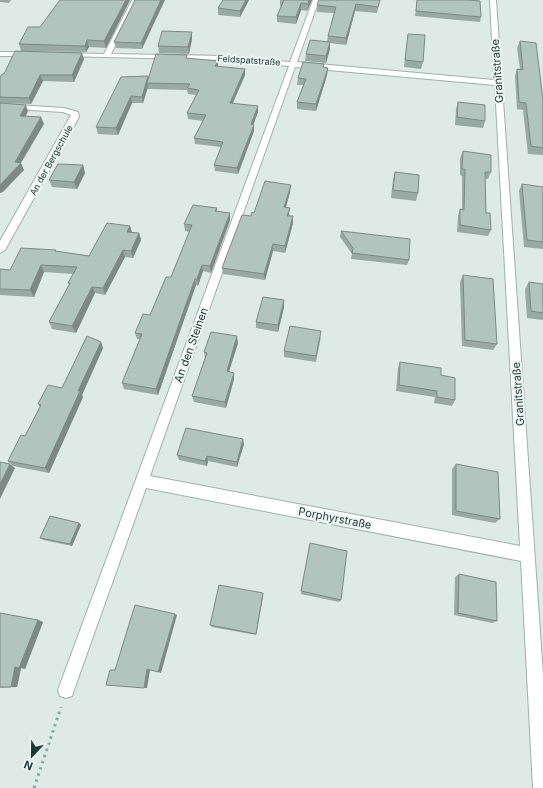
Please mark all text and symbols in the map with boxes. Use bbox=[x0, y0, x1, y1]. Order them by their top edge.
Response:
street label: Granitstraße bbox=[488, 39, 506, 103]
street label: Feldspatstraße bbox=[217, 52, 281, 68]
street label: An der Bergschule bbox=[27, 123, 75, 197]
street label: An den Steinen bbox=[171, 306, 211, 384]
street label: Granitstraße bbox=[509, 362, 527, 426]
street label: Porphyrstraße bbox=[297, 504, 373, 532]
north arrow bbox=[12, 736, 52, 776]
text: N bbox=[22, 757, 35, 773]

